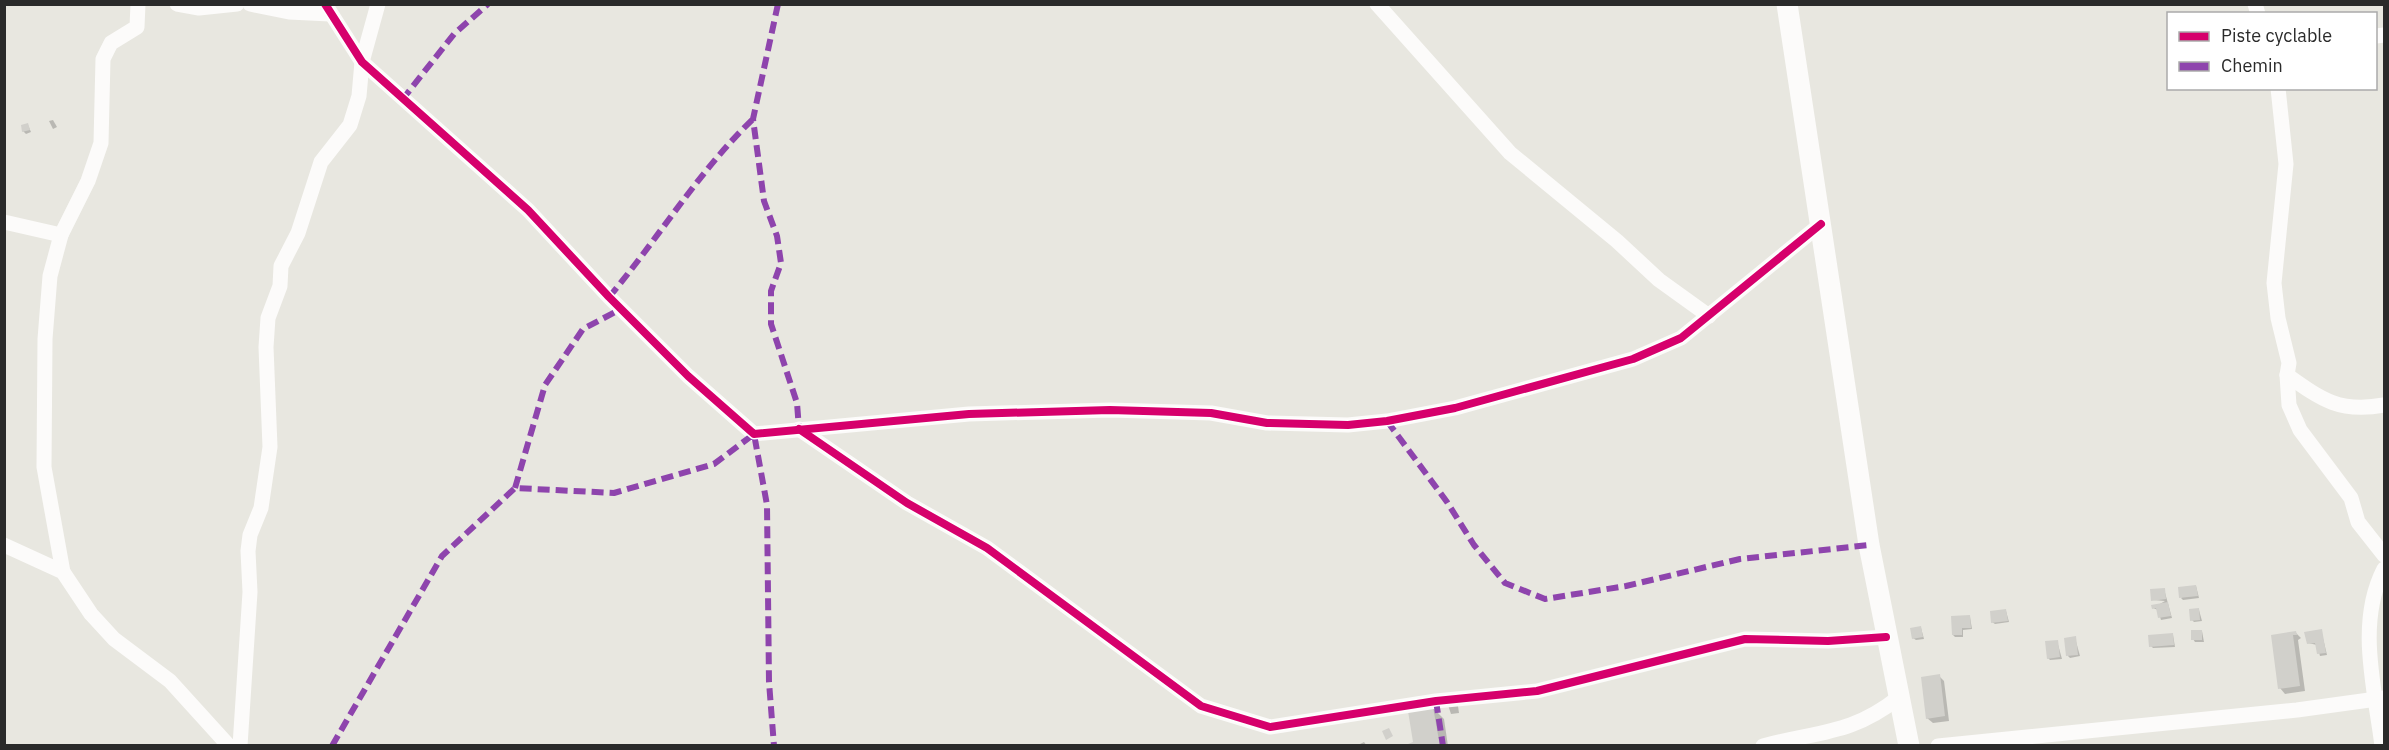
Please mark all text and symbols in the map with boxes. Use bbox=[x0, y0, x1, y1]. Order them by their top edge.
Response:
legend bbox=[2167, 12, 2377, 90]
text: Piste cyclable bbox=[2221, 24, 2332, 47]
text: Chemin bbox=[2221, 54, 2283, 77]

